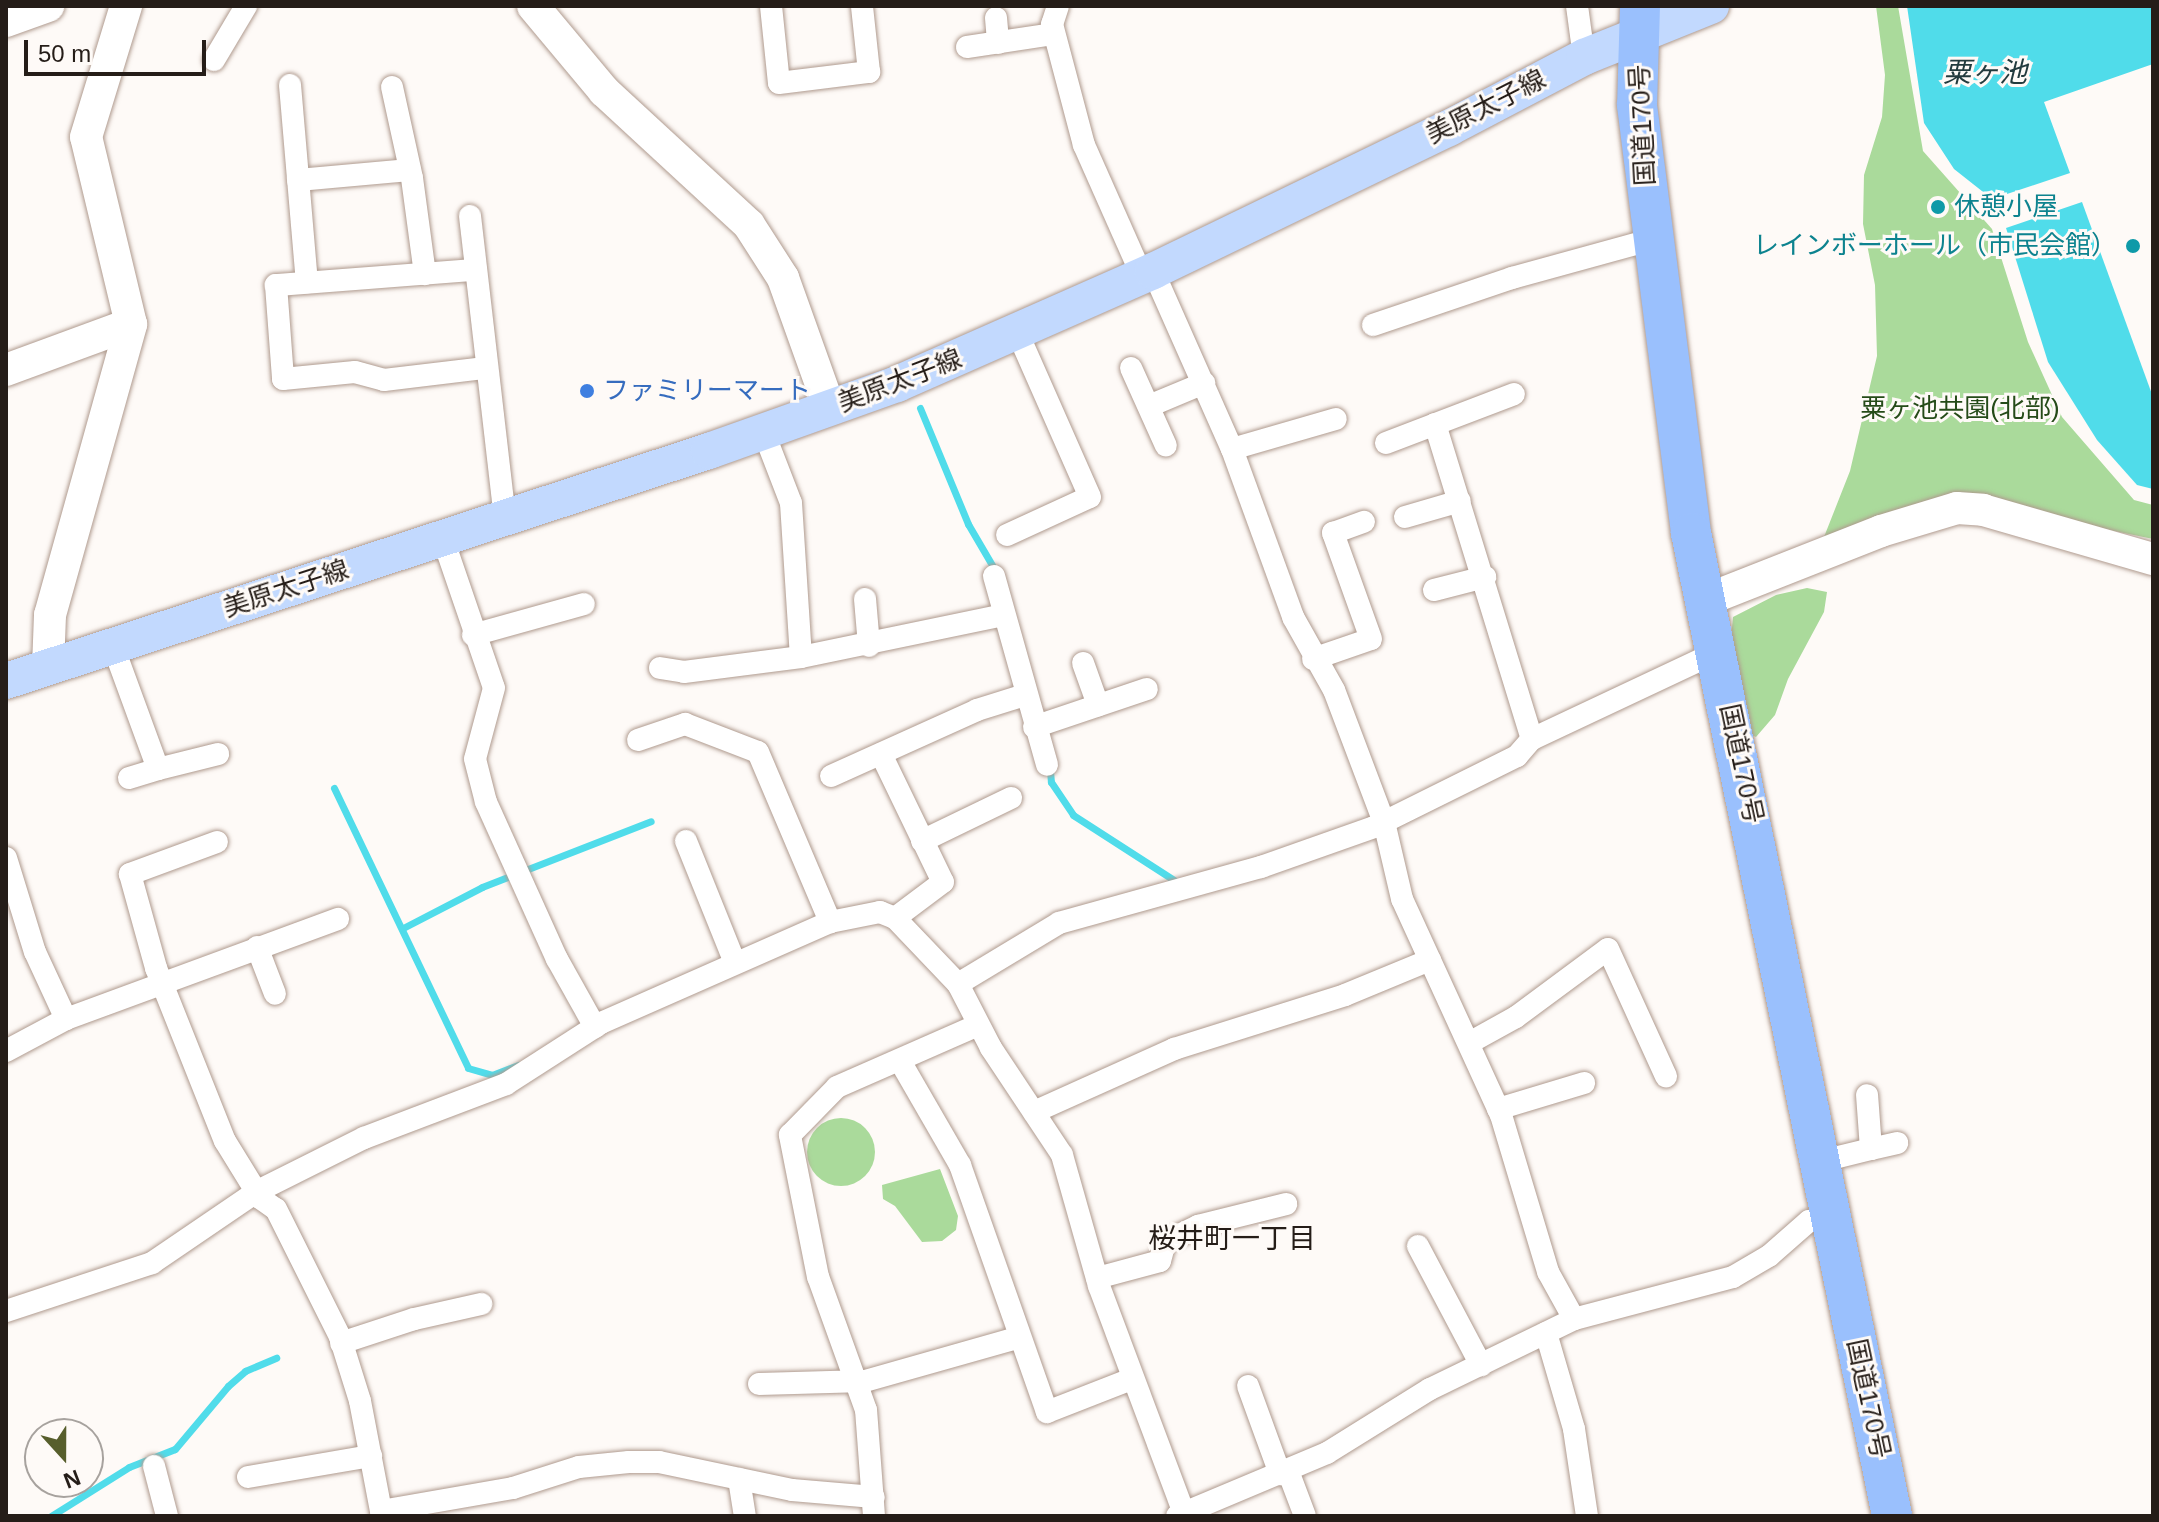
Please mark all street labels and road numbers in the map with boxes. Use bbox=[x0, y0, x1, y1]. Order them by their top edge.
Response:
street label: 美原太子線 bbox=[1421, 64, 1551, 150]
street label: 国道170号 bbox=[1624, 64, 1662, 186]
street label: 美原太子線 bbox=[834, 343, 966, 419]
street label: 美原太子線 bbox=[219, 554, 353, 624]
street label: 国道170号 bbox=[1713, 701, 1769, 827]
street label: 国道170号 bbox=[1840, 1336, 1896, 1462]

